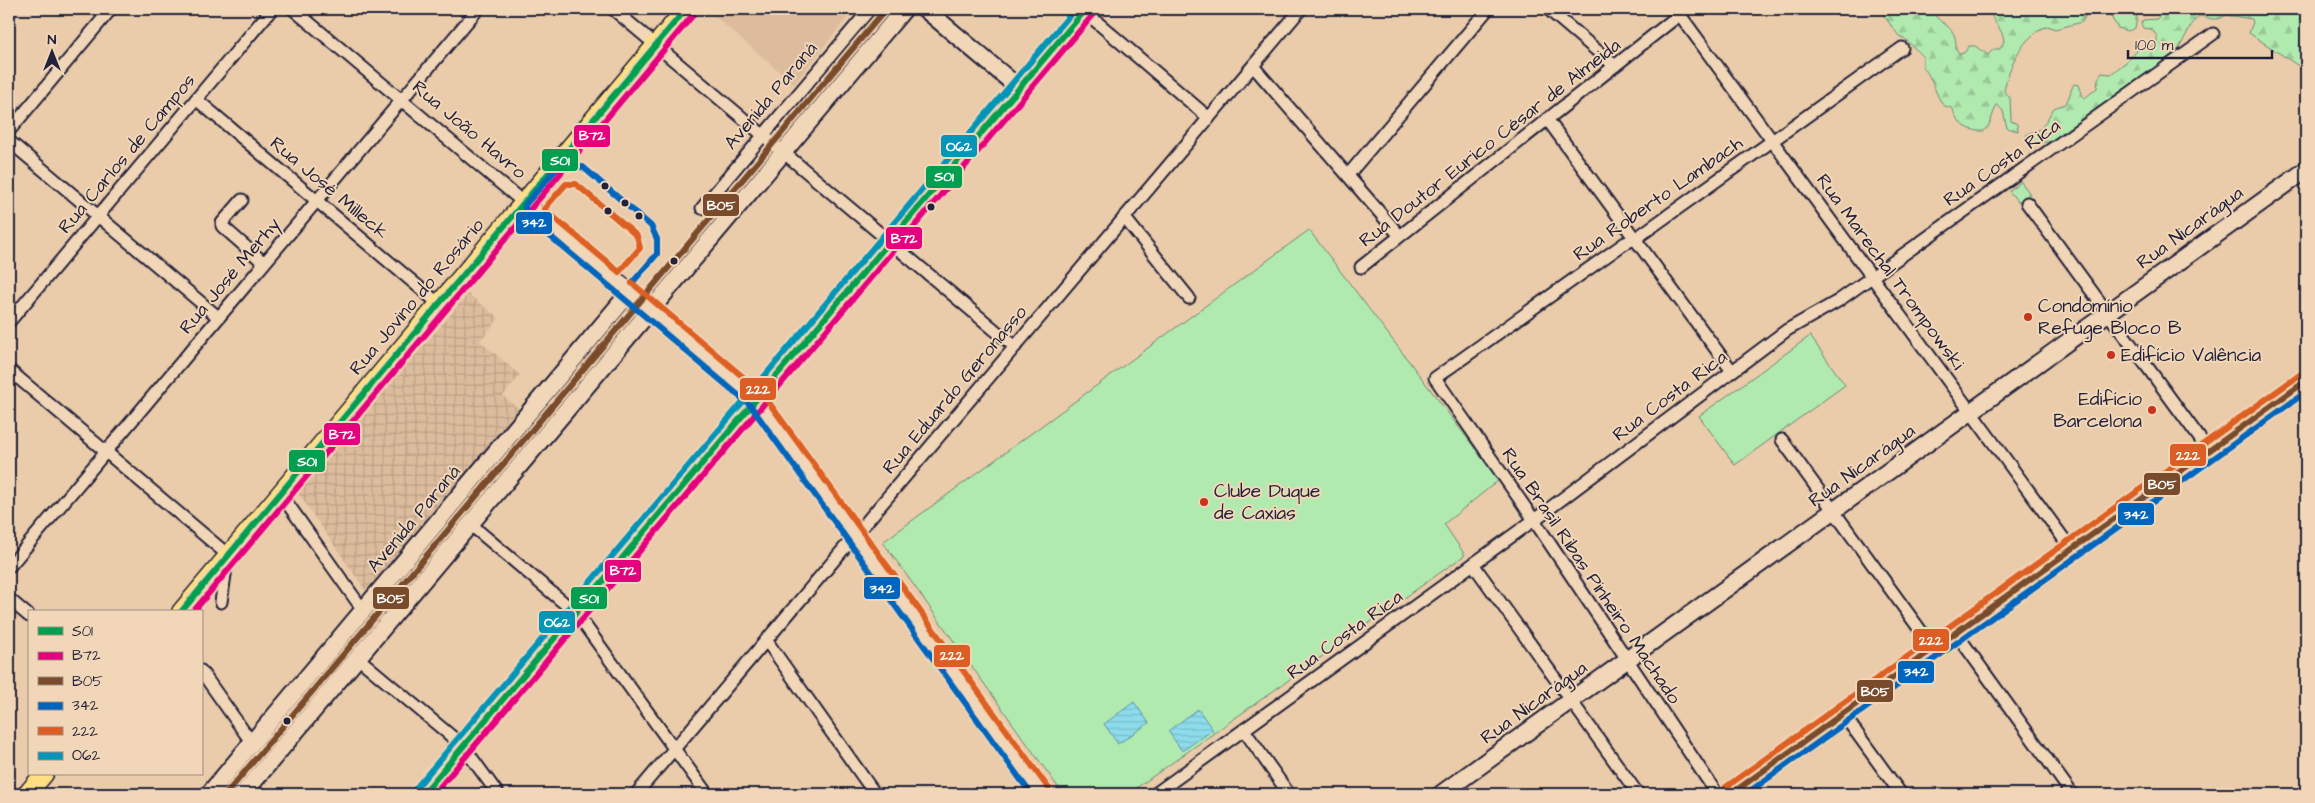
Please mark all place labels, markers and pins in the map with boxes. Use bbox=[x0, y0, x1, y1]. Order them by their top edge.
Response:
unlabelled marker bbox=[600, 181, 610, 191]
unlabelled marker bbox=[620, 198, 630, 208]
unlabelled marker bbox=[926, 202, 936, 212]
unlabelled marker bbox=[603, 206, 613, 216]
unlabelled marker bbox=[634, 211, 644, 221]
unlabelled marker bbox=[669, 256, 679, 266]
place label: Condomínio Refuge Bloco B bbox=[2038, 293, 2182, 343]
marker: Condomínio Refuge Bloco B bbox=[2022, 311, 2034, 323]
place label: Edifício Valência bbox=[2121, 342, 2261, 369]
marker: Edifício Valência bbox=[2105, 349, 2117, 361]
place label: Edifício Barcelona bbox=[2053, 386, 2142, 435]
marker: Edifício Barcelona bbox=[2146, 404, 2158, 416]
place label: Clube Duque de Caxias bbox=[1214, 478, 1320, 527]
marker: Clube Duque de Caxias bbox=[1198, 496, 1210, 508]
unlabelled marker bbox=[282, 716, 292, 726]

